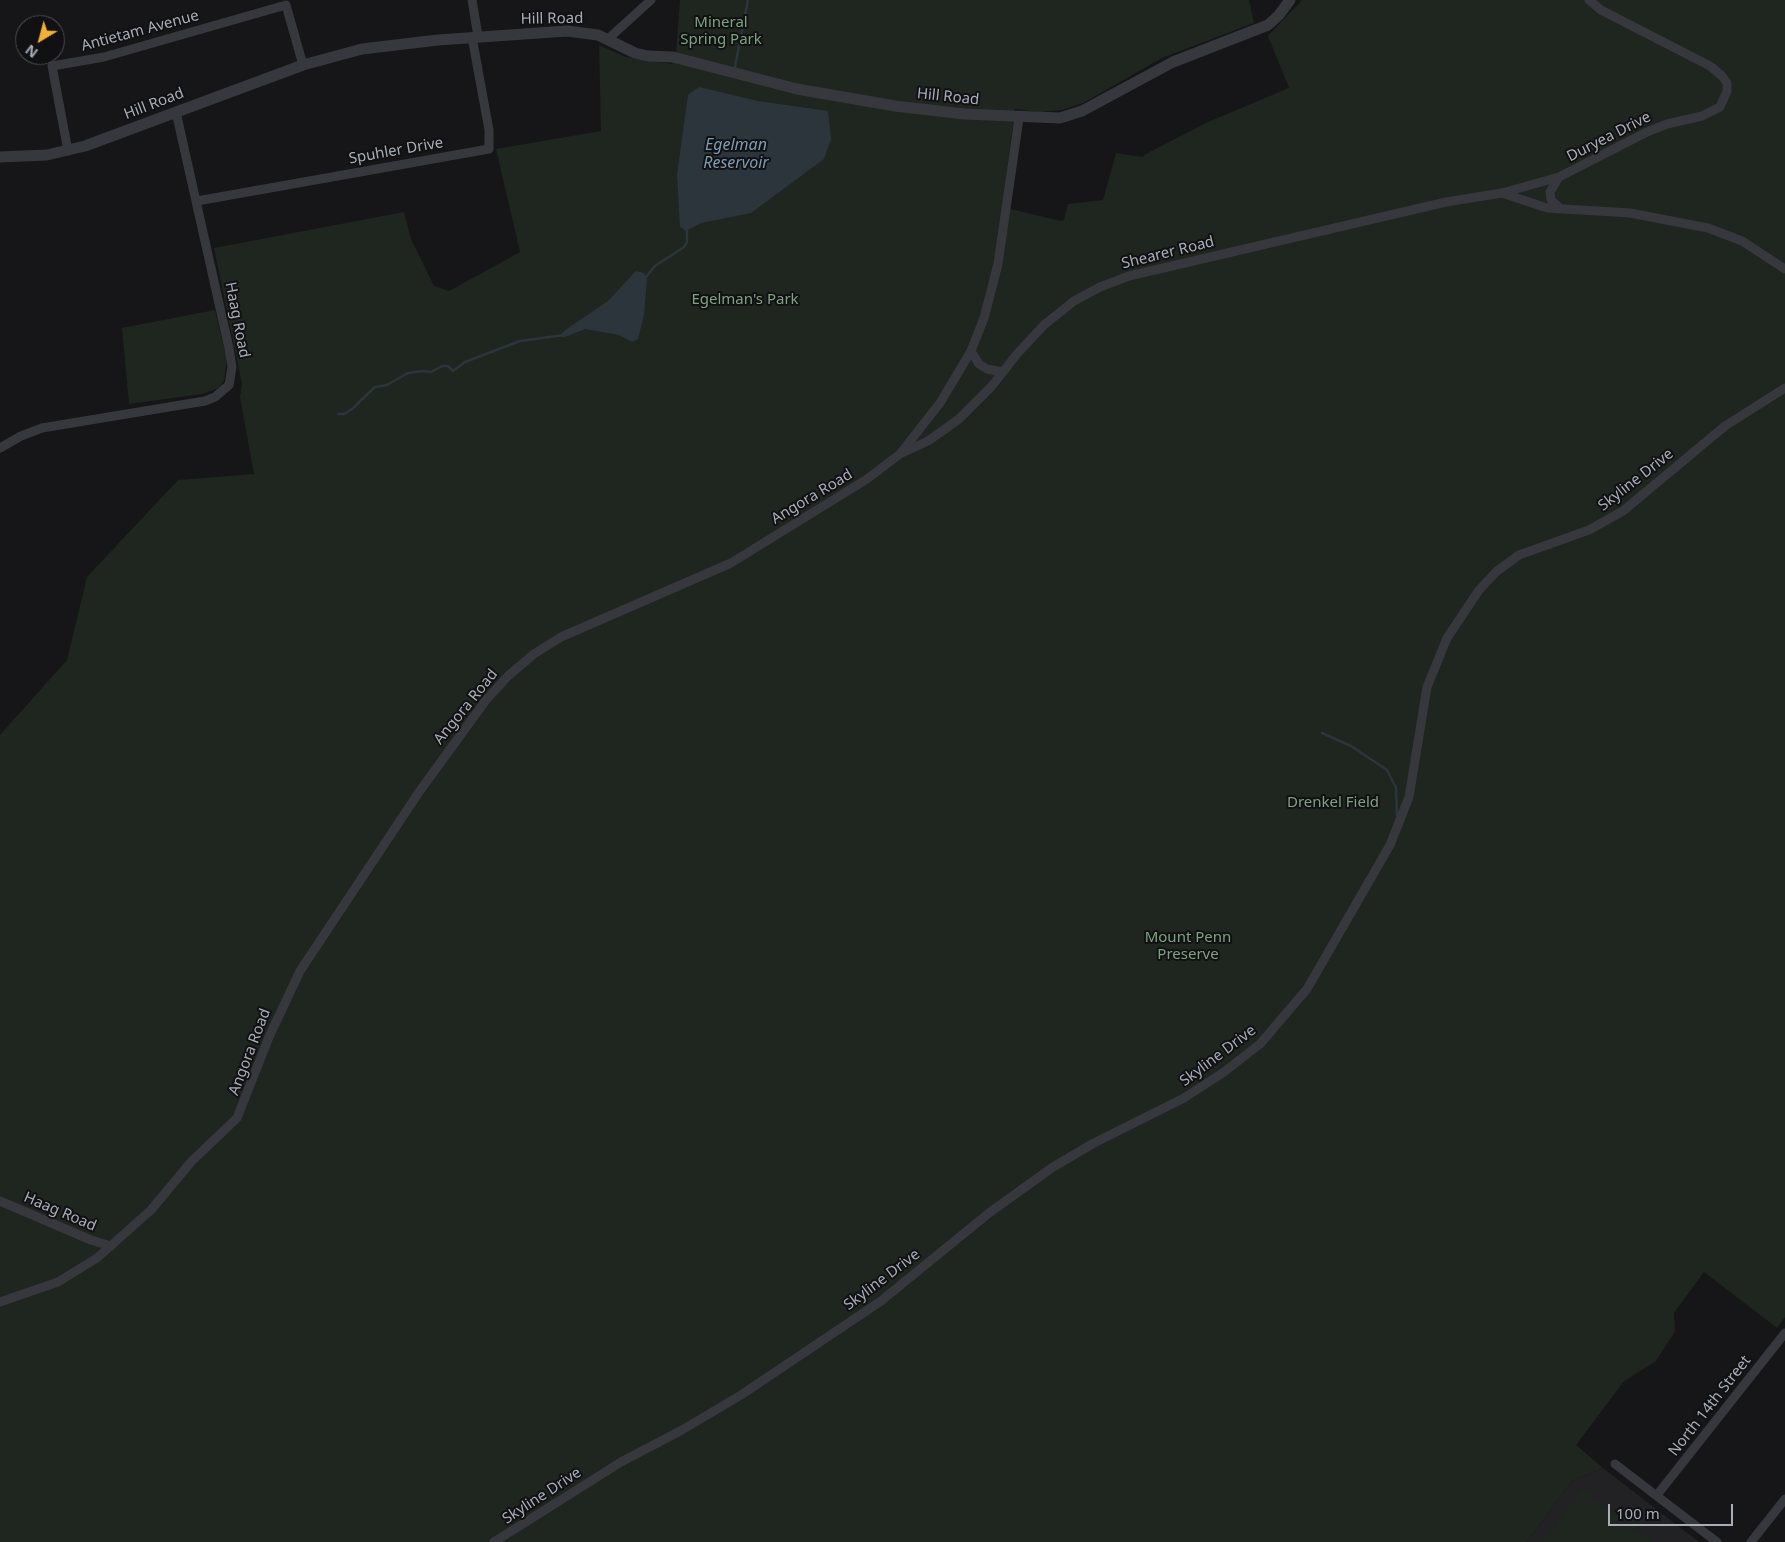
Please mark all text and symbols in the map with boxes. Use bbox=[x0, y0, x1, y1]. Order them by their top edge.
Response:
street label: Antietam Avenue bbox=[79, 7, 201, 55]
street label: Hill Road bbox=[521, 9, 583, 29]
park label: Mineral Spring Park bbox=[680, 14, 762, 49]
north arrow bbox=[15, 15, 65, 65]
text: N bbox=[21, 41, 42, 63]
street label: Hill Road bbox=[122, 84, 186, 124]
street label: Hill Road bbox=[916, 85, 980, 109]
street label: Duryea Drive bbox=[1564, 108, 1654, 166]
street label: Spuhler Drive bbox=[347, 134, 445, 168]
water label: Egelman Reservoir bbox=[703, 135, 769, 173]
street label: Shearer Road bbox=[1120, 233, 1216, 273]
street label: Haag Road bbox=[221, 280, 253, 360]
park label: Egelman's Park bbox=[691, 291, 799, 309]
street label: Skyline Drive bbox=[1595, 445, 1677, 515]
street label: Angora Road bbox=[768, 466, 856, 528]
street label: Angora Road bbox=[430, 666, 502, 748]
park label: Drenkel Field bbox=[1287, 794, 1379, 812]
park label: Mount Penn Preserve bbox=[1145, 929, 1231, 964]
street label: Angora Road bbox=[225, 1006, 275, 1098]
street label: Skyline Drive bbox=[1177, 1022, 1259, 1090]
street label: Haag Road bbox=[21, 1189, 99, 1235]
street label: Skyline Drive bbox=[841, 1246, 923, 1314]
street label: North 14th Street bbox=[1665, 1352, 1755, 1460]
street label: Skyline Drive bbox=[499, 1464, 585, 1528]
scale bar bbox=[1610, 1494, 1735, 1526]
text: 100 m bbox=[1616, 1503, 1660, 1523]

